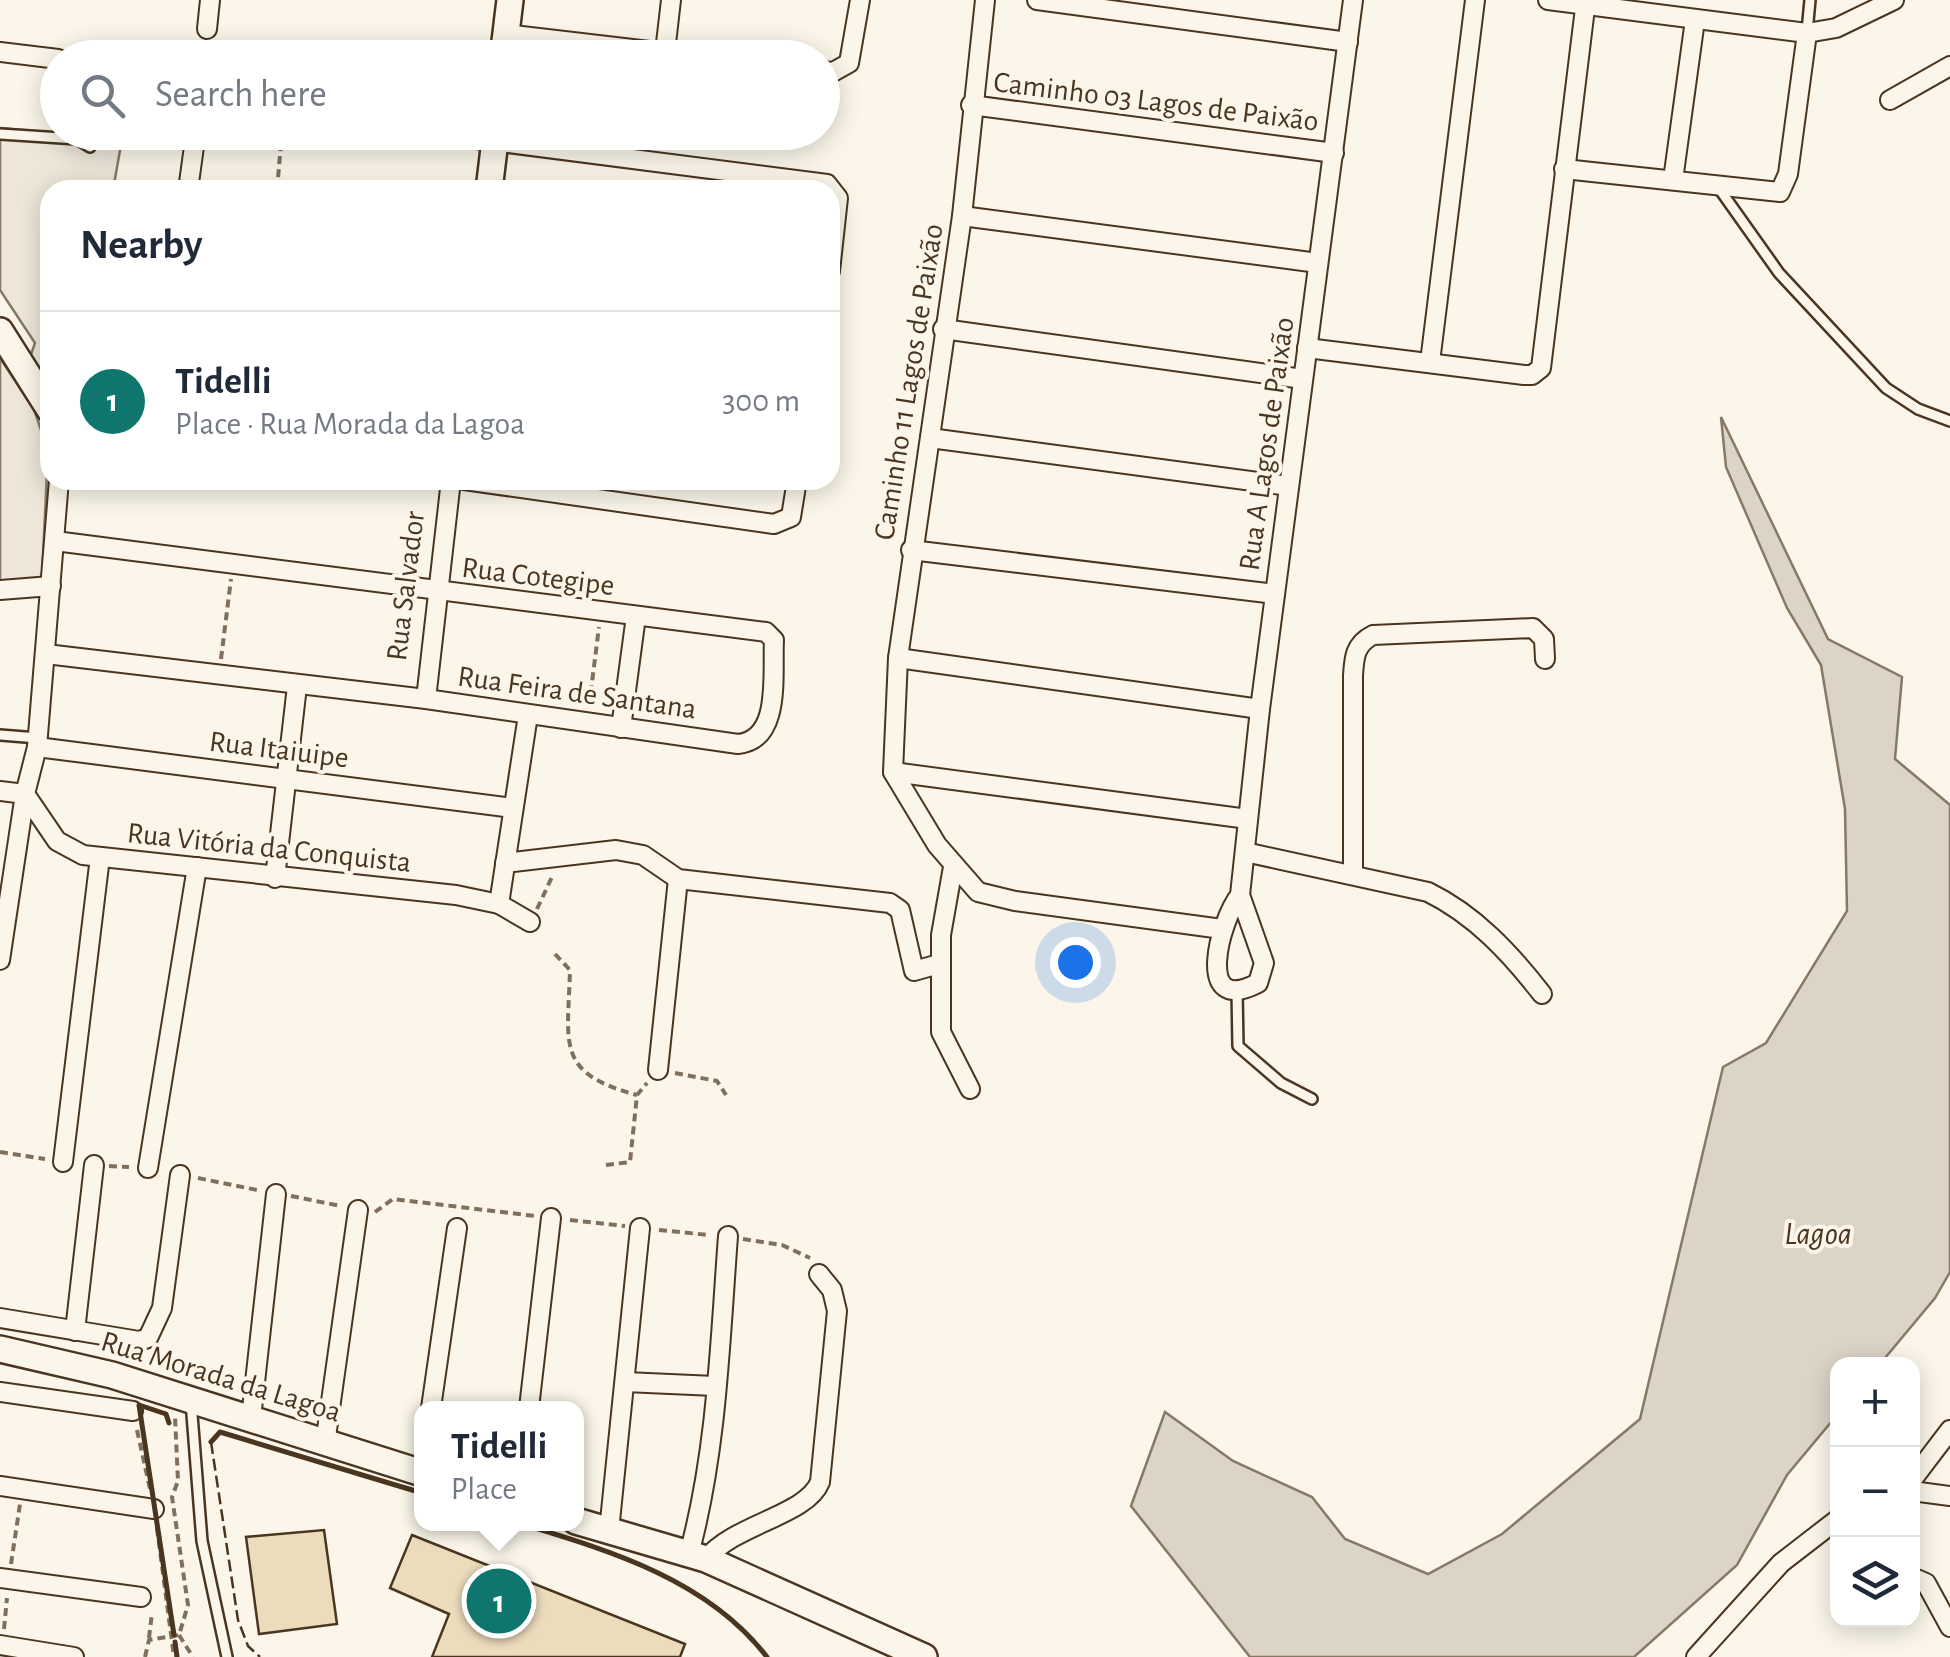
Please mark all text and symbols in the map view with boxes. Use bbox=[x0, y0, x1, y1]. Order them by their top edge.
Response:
search box bbox=[40, 40, 840, 150]
street label: Caminho 03 Lagos de Paixão bbox=[992, 67, 1320, 137]
icon: search bbox=[75, 68, 130, 123]
text: Search here bbox=[155, 76, 327, 114]
street label: Caminho 11 Lagos de Paixão bbox=[869, 222, 949, 542]
text: Nearby bbox=[80, 224, 203, 266]
street label: Rua A Lagos de Paixão bbox=[1234, 315, 1300, 573]
text: Tidelli bbox=[175, 363, 272, 401]
text: 1 bbox=[107, 385, 118, 417]
text: 300 m bbox=[722, 385, 800, 417]
text: Place · Rua Morada da Lagoa bbox=[175, 408, 525, 440]
street label: Rua Salvador bbox=[382, 509, 430, 663]
street label: Rua Cotegipe bbox=[460, 553, 616, 601]
street label: Rua Feira de Santana bbox=[456, 661, 698, 725]
street label: Rua Itaiuipe bbox=[208, 727, 350, 773]
street label: Rua Vitória da Conquista bbox=[126, 818, 412, 878]
your location bbox=[1050, 937, 1101, 988]
water label: Lagoa bbox=[1784, 1218, 1852, 1250]
street label: Rua Morada da Lagoa bbox=[97, 1326, 345, 1428]
map controls bbox=[1830, 1357, 1920, 1627]
button: + bbox=[1830, 1357, 1920, 1447]
popup bbox=[414, 1401, 584, 1531]
text: Tidelli bbox=[451, 1428, 547, 1466]
button: − bbox=[1830, 1447, 1920, 1537]
text: Place bbox=[451, 1473, 517, 1505]
button: layers bbox=[1830, 1537, 1920, 1627]
pin: 1 bbox=[466, 1564, 532, 1638]

